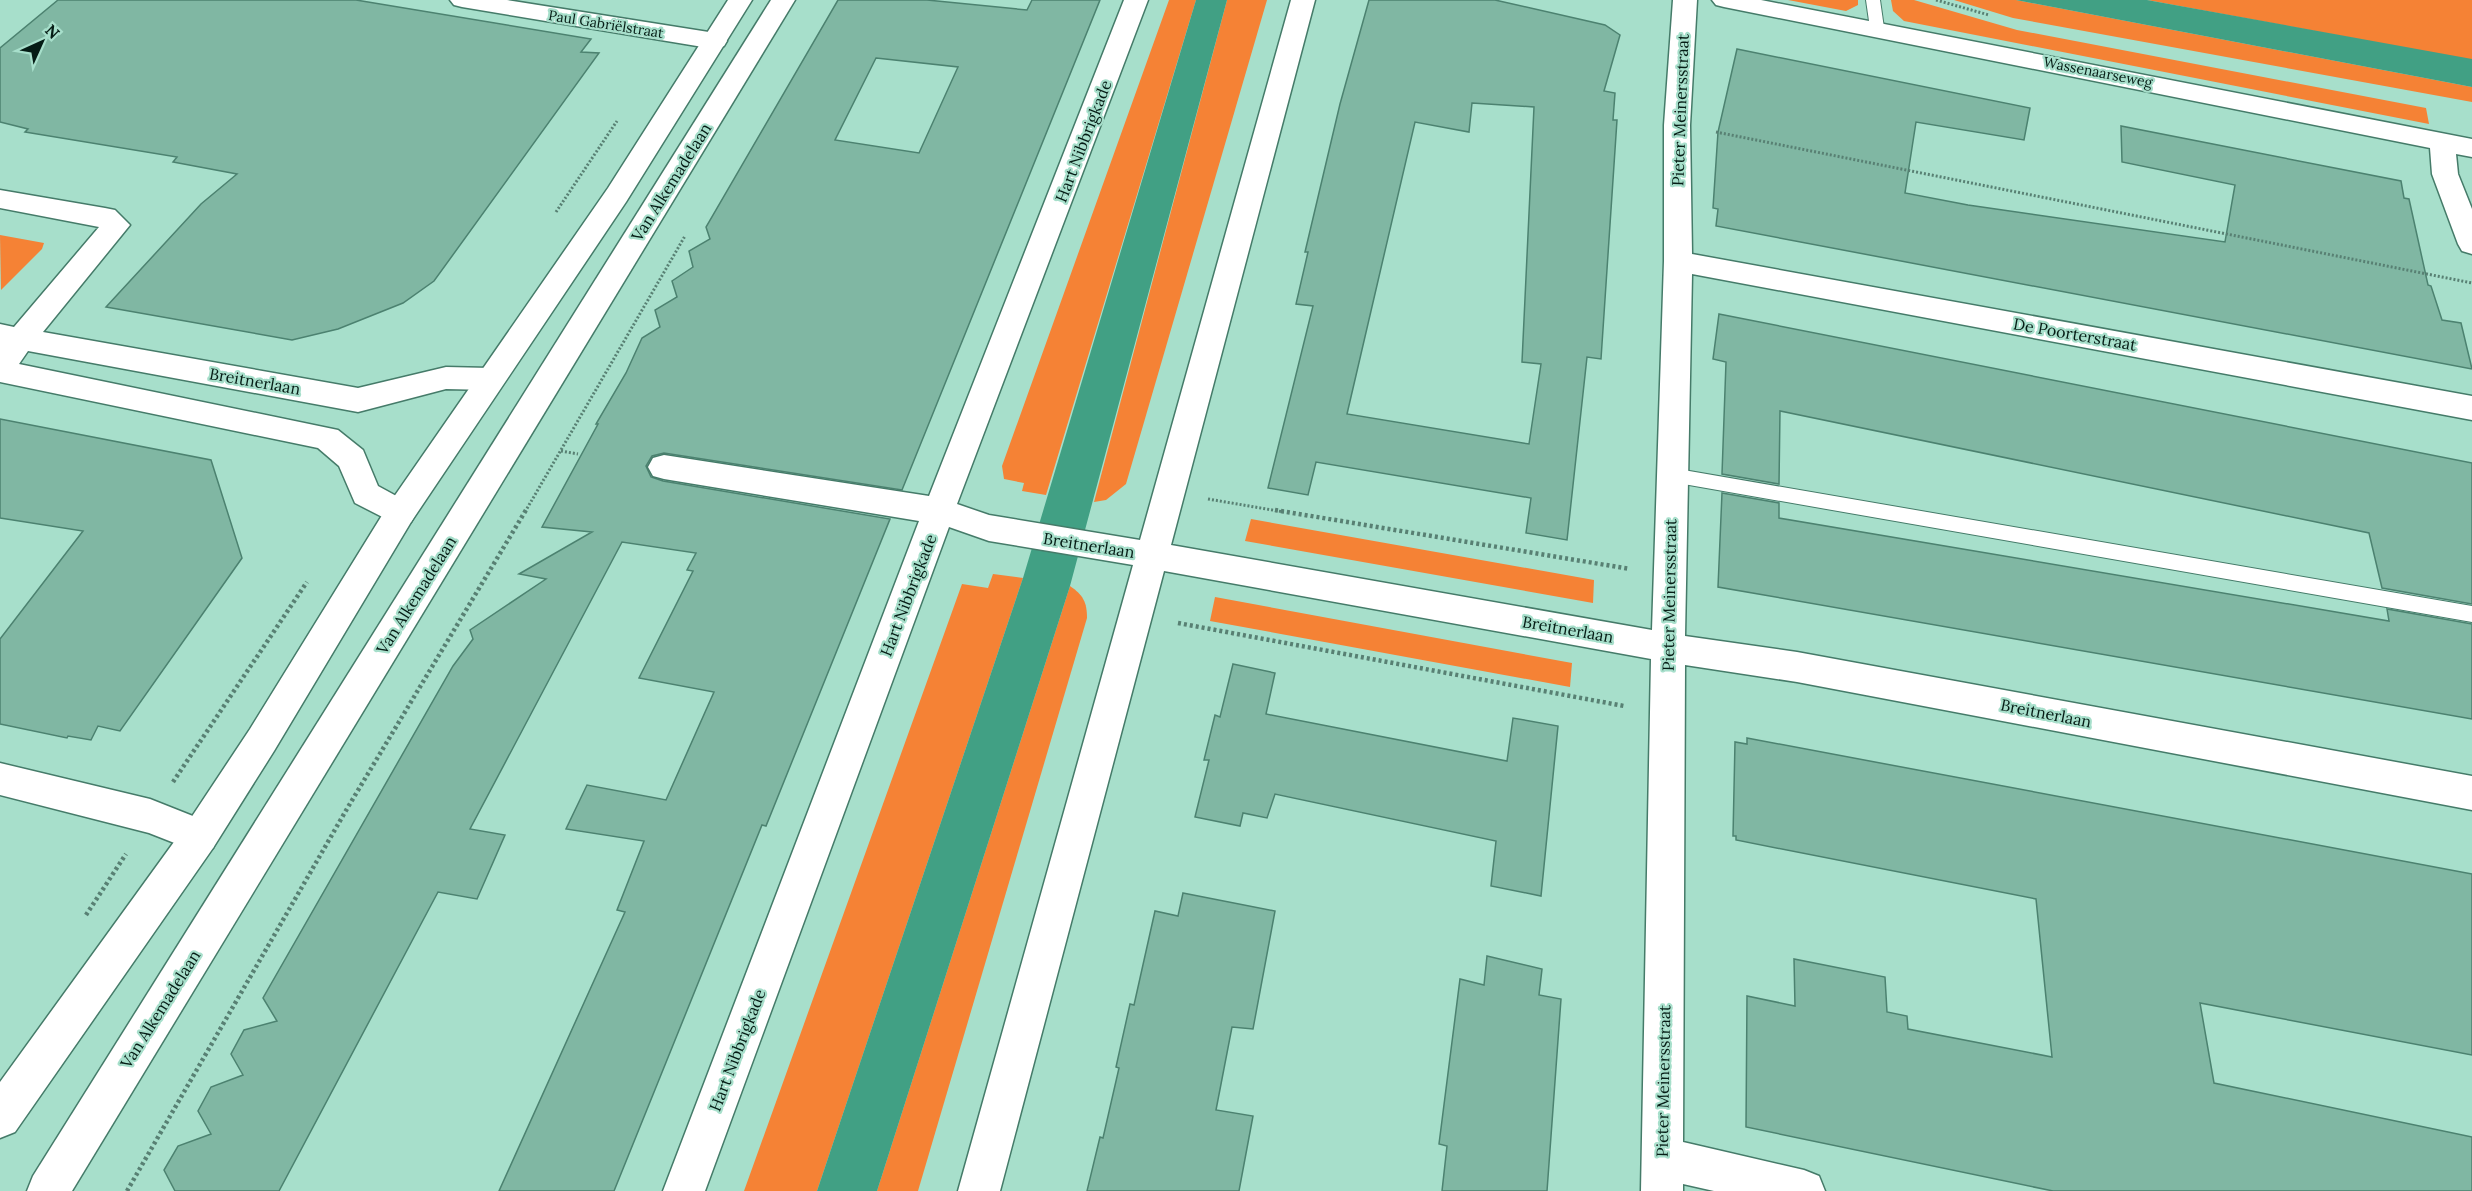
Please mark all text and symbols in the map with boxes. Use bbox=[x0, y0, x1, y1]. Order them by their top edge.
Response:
street label: Paul Gabriëlstraat bbox=[547, 6, 665, 42]
north arrow bbox=[12, 12, 72, 72]
text: N bbox=[41, 20, 64, 43]
street label: Pieter Meinersstraat bbox=[1667, 33, 1693, 186]
street label: Wassenaarseweg bbox=[2042, 53, 2154, 91]
street label: Hart Nibbrigkade bbox=[1051, 77, 1116, 205]
street label: Van Alkemadelaan bbox=[626, 119, 715, 245]
street label: De Poorterstraat bbox=[2012, 313, 2139, 355]
street label: Breitnerlaan bbox=[208, 363, 302, 399]
street label: Pieter Meinersstraat bbox=[1658, 518, 1680, 671]
street label: Breitnerlaan bbox=[1042, 528, 1136, 562]
street label: Hart Nibbrigkade bbox=[876, 531, 941, 659]
street label: Van Alkemadelaan bbox=[371, 532, 460, 658]
street label: Breitnerlaan bbox=[1521, 611, 1615, 647]
street label: Breitnerlaan bbox=[1999, 694, 2093, 732]
street label: Van Alkemadelaan bbox=[115, 946, 204, 1072]
street label: Hart Nibbrigkade bbox=[705, 986, 770, 1114]
street label: Pieter Meinersstraat bbox=[1652, 1004, 1674, 1157]

